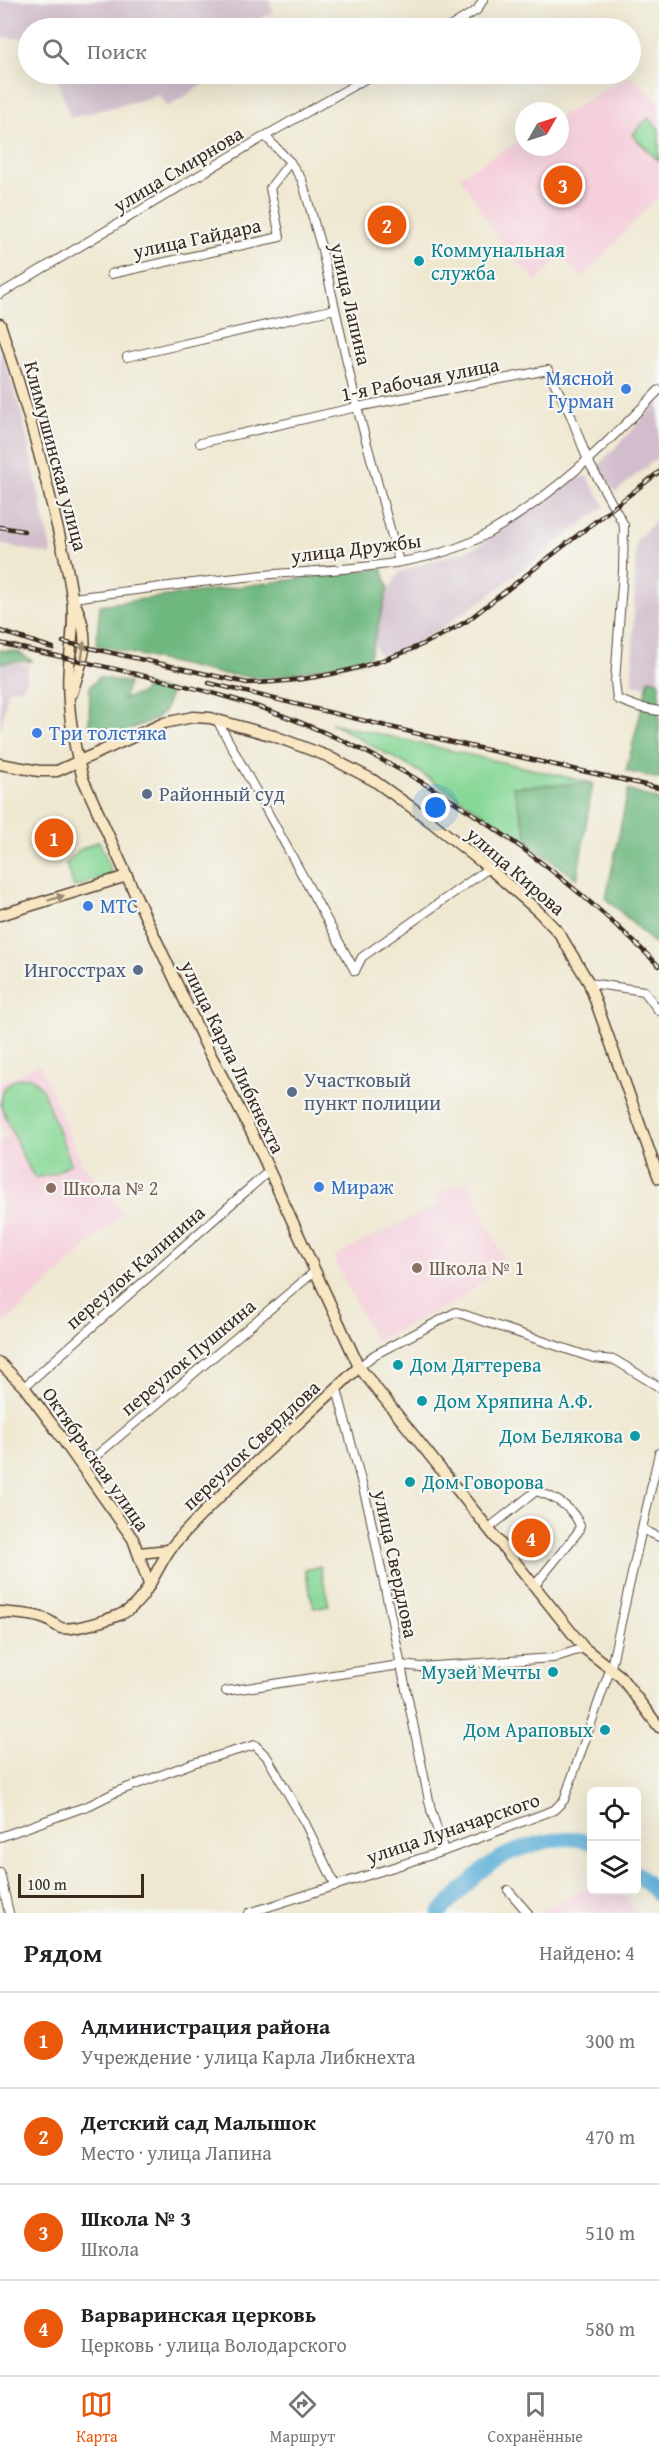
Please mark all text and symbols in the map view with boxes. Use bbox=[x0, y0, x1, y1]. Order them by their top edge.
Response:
search box bbox=[18, 18, 641, 84]
icon: search bbox=[39, 35, 72, 68]
text: Поиск bbox=[87, 35, 147, 67]
north arrow bbox=[515, 102, 569, 156]
street label: улица Смирнова bbox=[106, 118, 249, 219]
pin: 3 bbox=[544, 162, 582, 207]
pin: 2 bbox=[368, 202, 406, 248]
street label: улица Гайдара bbox=[129, 210, 264, 265]
place label: Коммунальная служба bbox=[431, 235, 565, 287]
street label: улица Лапина bbox=[323, 239, 380, 368]
marker: Коммунальная служба bbox=[412, 254, 426, 268]
street label: 1-я Рабочая улица bbox=[338, 349, 502, 408]
street label: Климушинская улица bbox=[17, 358, 96, 555]
place label: Мясной Гурман bbox=[546, 363, 614, 415]
marker: Мясной Гурман bbox=[619, 382, 633, 396]
street label: улица Дружбы bbox=[288, 525, 423, 570]
one-way arrow bbox=[79, 640, 88, 659]
place label: Три толстяка bbox=[49, 718, 167, 747]
marker: Три толстяка bbox=[30, 726, 44, 740]
place label: Районный суд bbox=[159, 779, 285, 808]
marker: Районный суд bbox=[140, 787, 154, 801]
your location bbox=[421, 793, 450, 822]
pin: 1 bbox=[34, 816, 74, 860]
street label: улица Кирова bbox=[460, 819, 573, 922]
place label: МТС bbox=[100, 891, 138, 920]
one-way arrow bbox=[47, 893, 65, 902]
marker: МТС bbox=[81, 899, 95, 913]
street label: улица Карла Либкнехта bbox=[174, 954, 293, 1159]
place label: Ингосстрах bbox=[24, 955, 127, 984]
marker: Ингосстрах bbox=[131, 963, 145, 977]
place label: Участковый пункт полиции bbox=[304, 1065, 441, 1117]
marker: Участковый пункт полиции bbox=[285, 1085, 299, 1099]
place label: Мираж bbox=[331, 1172, 394, 1201]
place label: Школа № 2 bbox=[63, 1173, 158, 1202]
marker: Мираж bbox=[312, 1180, 326, 1194]
marker: Школа № 2 bbox=[44, 1181, 58, 1195]
street label: переулок Калинина bbox=[59, 1197, 211, 1335]
place label: Школа № 1 bbox=[429, 1253, 524, 1282]
marker: Школа № 1 bbox=[410, 1261, 424, 1275]
street label: переулок Пушкина bbox=[114, 1291, 262, 1422]
place label: Дом Дягтерева bbox=[409, 1350, 542, 1379]
marker: Дом Дягтерева bbox=[391, 1358, 405, 1372]
street label: переулок Свердлова bbox=[175, 1373, 326, 1516]
street label: Октябрьская улица bbox=[36, 1381, 157, 1537]
place label: Дом Хряпина А.Ф. bbox=[433, 1386, 593, 1415]
marker: Дом Хряпина А.Ф. bbox=[415, 1394, 429, 1408]
place label: Дом Белякова bbox=[499, 1421, 623, 1450]
marker: Дом Белякова bbox=[628, 1429, 642, 1443]
place label: Дом Говорова bbox=[421, 1467, 544, 1496]
marker: Дом Говорова bbox=[403, 1475, 417, 1489]
street label: улица Свердлова bbox=[366, 1486, 426, 1641]
pin: 4 bbox=[512, 1516, 550, 1560]
place label: Музей Мечты bbox=[421, 1657, 541, 1686]
marker: Музей Мечты bbox=[546, 1665, 560, 1679]
place label: Дом Араповых bbox=[462, 1715, 594, 1744]
marker: Дом Араповых bbox=[598, 1723, 612, 1737]
street label: улица Луначарского bbox=[361, 1784, 543, 1871]
map controls bbox=[587, 1787, 641, 1895]
button: locate bbox=[587, 1787, 641, 1841]
button: layers bbox=[587, 1841, 641, 1895]
scale bar bbox=[18, 1871, 144, 1898]
text: 100 m bbox=[27, 1872, 67, 1896]
text: Рядом bbox=[24, 1933, 102, 1972]
text: Найдено: 4 bbox=[539, 1938, 635, 1967]
text: Администрация района bbox=[81, 2010, 330, 2042]
text: 1 bbox=[38, 2026, 49, 2055]
text: 300 m bbox=[585, 2026, 635, 2055]
text: Учреждение · улица Карла Либкнехта bbox=[81, 2042, 416, 2071]
text: Детский сад Малышок bbox=[81, 2106, 316, 2138]
text: 2 bbox=[38, 2122, 49, 2151]
text: 470 m bbox=[585, 2122, 635, 2151]
text: Место · улица Лапина bbox=[81, 2138, 272, 2167]
text: Школа № 3 bbox=[81, 2202, 191, 2234]
text: 3 bbox=[38, 2218, 49, 2247]
text: 510 m bbox=[585, 2218, 635, 2247]
text: Школа bbox=[81, 2234, 139, 2263]
text: Варваринская церковь bbox=[81, 2298, 316, 2330]
text: 4 bbox=[38, 2314, 49, 2343]
text: 580 m bbox=[585, 2314, 635, 2343]
text: Церковь · улица Володарского bbox=[81, 2330, 347, 2359]
tab: Карта bbox=[76, 2388, 118, 2448]
tab: Маршрут bbox=[270, 2388, 335, 2448]
tab: Сохранённые bbox=[488, 2388, 583, 2448]

